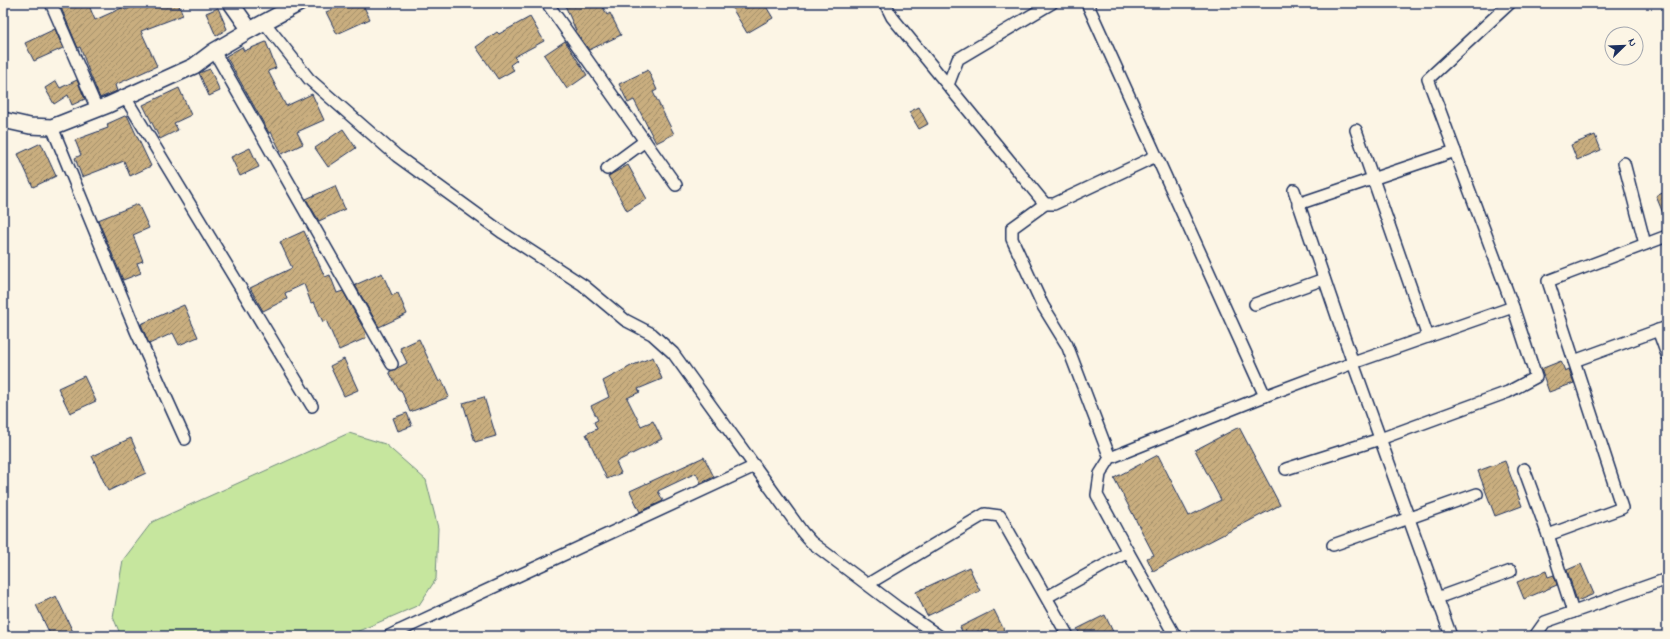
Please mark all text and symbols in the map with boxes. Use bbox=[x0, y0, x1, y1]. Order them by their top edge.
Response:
north arrow bbox=[1604, 26, 1644, 66]
text: N bbox=[1623, 36, 1641, 49]

